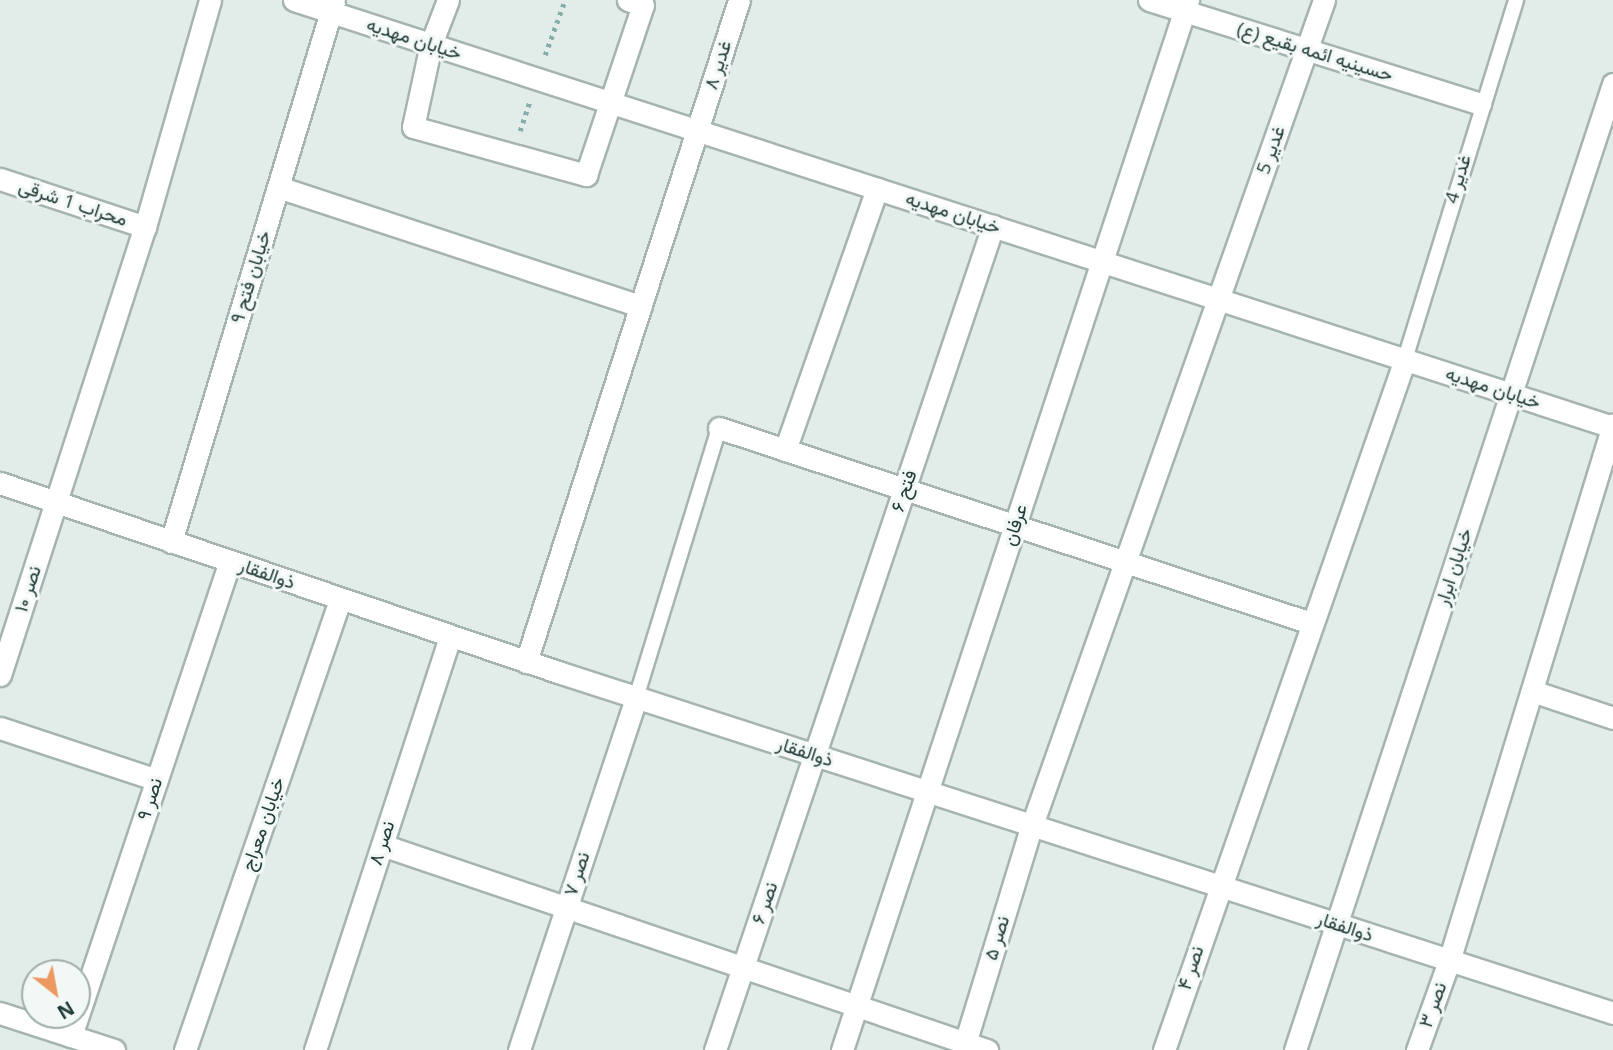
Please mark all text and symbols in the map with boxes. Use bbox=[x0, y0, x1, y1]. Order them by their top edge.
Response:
street label: خیابان مهدیه bbox=[364, 13, 464, 65]
street label: حسینیه ائمه بقیع (ع) bbox=[1234, 17, 1396, 87]
street label: غدیر ۸ bbox=[699, 38, 737, 92]
street label: غدیر 5 bbox=[1252, 123, 1290, 177]
street label: غدیر 4 bbox=[1440, 152, 1476, 206]
street label: محراب 1 شرقی bbox=[16, 175, 130, 231]
street label: خیابان مهدیه bbox=[903, 187, 1003, 239]
street label: خیابان فتح ۹ bbox=[226, 228, 276, 326]
street label: خیابان مهدیه bbox=[1443, 362, 1543, 414]
street label: فتح ۶ bbox=[886, 467, 922, 515]
street label: عرفان bbox=[998, 501, 1032, 549]
street label: خیابان ابرار bbox=[1431, 525, 1477, 609]
street label: ذوالفقار bbox=[236, 554, 298, 594]
street label: نصر ۱۰ bbox=[10, 563, 46, 615]
street label: ذوالفقار bbox=[774, 732, 836, 772]
street label: خیابان معراج bbox=[236, 774, 290, 874]
street label: نصر ۹ bbox=[132, 775, 168, 823]
street label: نصر ۸ bbox=[364, 818, 400, 868]
street label: نصر ۷ bbox=[559, 849, 595, 899]
street label: نصر ۶ bbox=[747, 879, 783, 927]
street label: ذوالفقار bbox=[1314, 907, 1376, 947]
street label: نصر ۵ bbox=[979, 913, 1015, 963]
street label: نصر ۴ bbox=[1173, 943, 1209, 993]
north arrow bbox=[21, 959, 91, 1029]
street label: نصر ۳ bbox=[1414, 979, 1452, 1031]
text: N bbox=[52, 995, 79, 1025]

